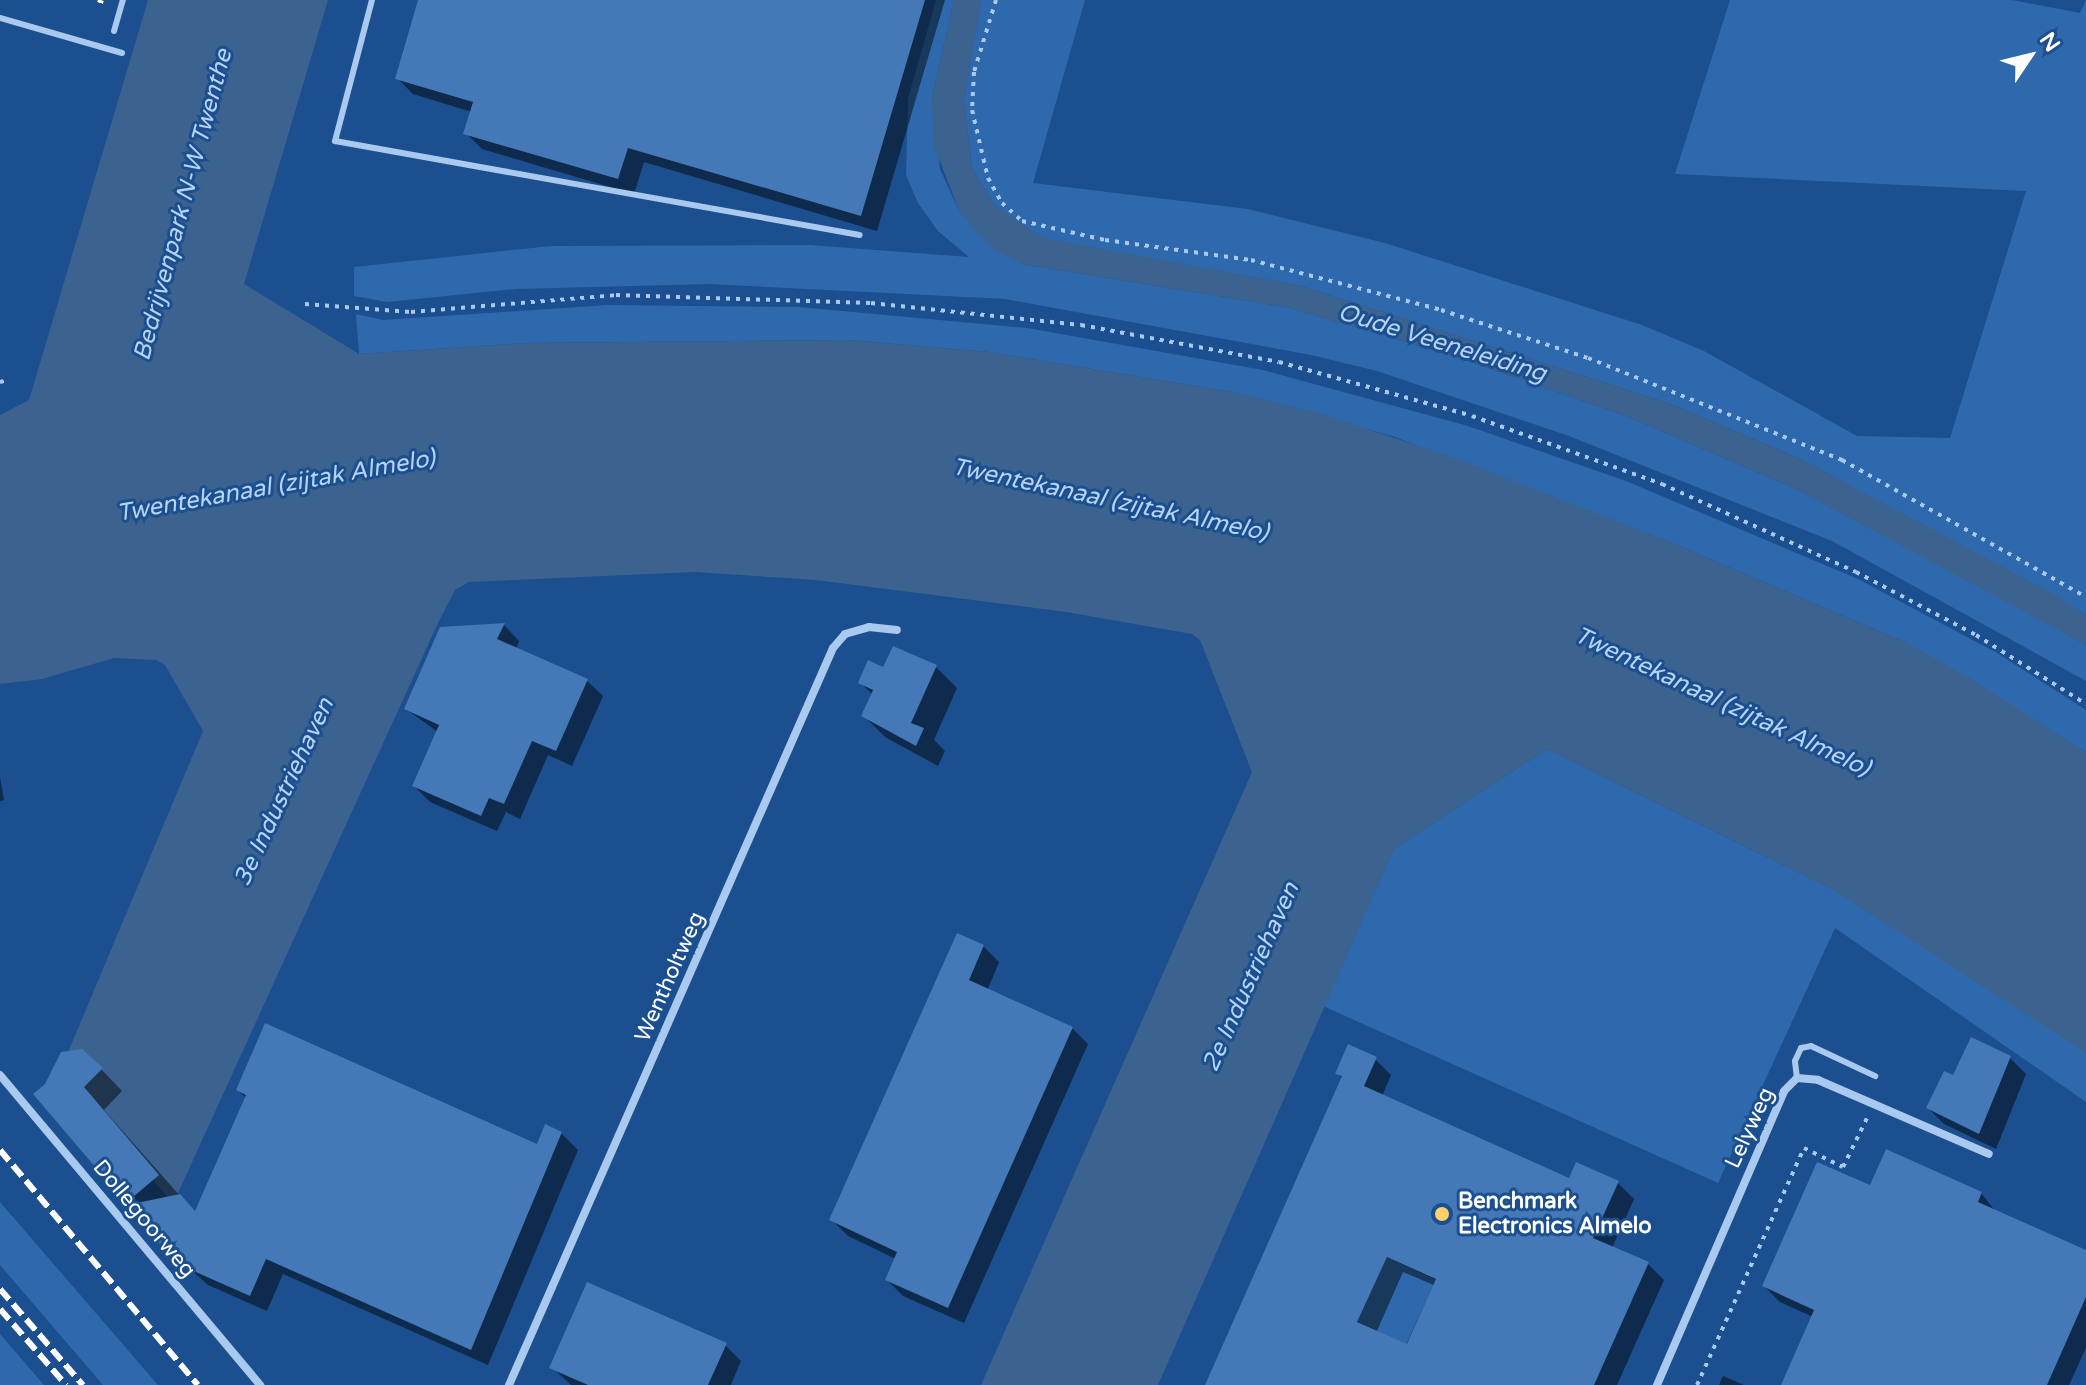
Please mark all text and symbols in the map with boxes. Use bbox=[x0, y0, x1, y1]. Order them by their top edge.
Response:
north arrow bbox=[1990, 16, 2070, 96]
text: N bbox=[2034, 28, 2065, 57]
water label: Bedrijvenpark N-W Twenthe bbox=[128, 46, 238, 364]
water label: Oude Veeneleiding bbox=[1335, 298, 1549, 388]
water label: Twentekanaal (zijtak Almelo) bbox=[115, 444, 437, 528]
water label: Twentekanaal (zijtak Almelo) bbox=[949, 452, 1271, 548]
water label: Twentekanaal (zijtak Almelo) bbox=[1570, 621, 1874, 783]
water label: 3e Industriehaven bbox=[228, 694, 340, 890]
water label: 2e Industriehaven bbox=[1196, 878, 1306, 1076]
street label: Wentholtweg bbox=[630, 908, 710, 1046]
street label: Lelyweg bbox=[1720, 1083, 1780, 1173]
street label: Dollegoorweg bbox=[87, 1155, 201, 1283]
place label: Benchmark Electronics Almelo bbox=[1458, 1188, 1652, 1240]
marker: Benchmark Electronics Almelo bbox=[1433, 1205, 1451, 1223]

